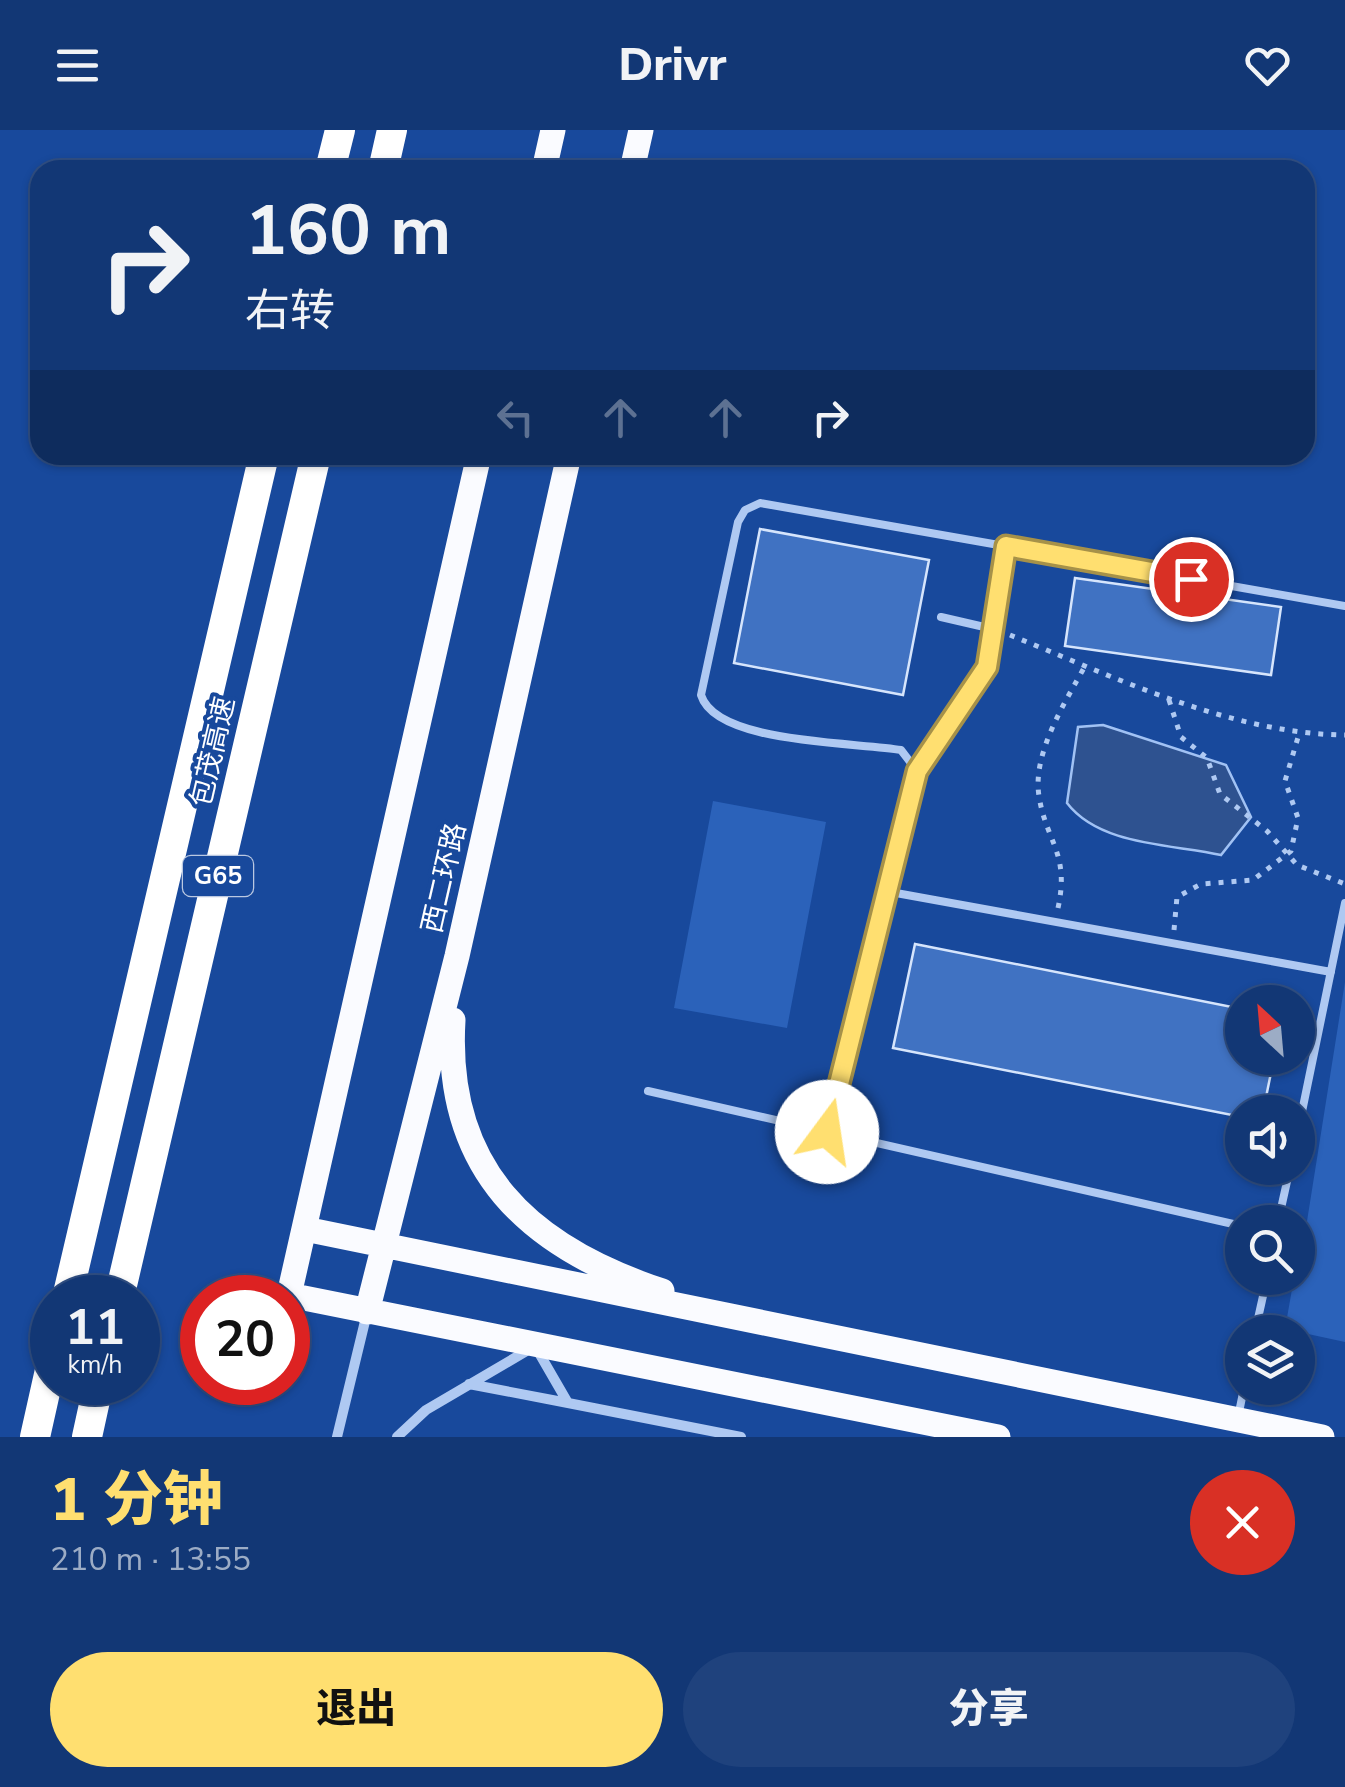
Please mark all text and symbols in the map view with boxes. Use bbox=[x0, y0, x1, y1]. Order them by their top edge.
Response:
text: Drivr bbox=[618, 35, 727, 96]
icon: menu bbox=[50, 38, 105, 93]
icon: heart bbox=[1240, 38, 1295, 93]
text: 160 m bbox=[245, 183, 451, 279]
icon: right bbox=[80, 200, 210, 330]
text: 右转 bbox=[245, 281, 335, 342]
icon: left bbox=[488, 390, 543, 445]
icon: ahead bbox=[593, 390, 648, 445]
icon: ahead bbox=[698, 390, 753, 445]
icon: right bbox=[803, 390, 858, 445]
pin bbox=[1149, 537, 1234, 622]
icon: arrive bbox=[1164, 552, 1219, 607]
street label: 包茂高速 bbox=[182, 693, 244, 811]
street label: 西二环路 bbox=[413, 819, 475, 937]
road number: G65 bbox=[183, 856, 253, 896]
north arrow bbox=[1225, 985, 1315, 1075]
map controls bbox=[1225, 985, 1315, 1405]
position arrow bbox=[775, 1080, 879, 1184]
button: sound bbox=[1225, 1095, 1315, 1185]
button: search bbox=[1225, 1205, 1315, 1295]
speed limit sign: 20 bbox=[180, 1275, 310, 1405]
text: 11 bbox=[65, 1293, 125, 1362]
button: layers bbox=[1225, 1315, 1315, 1405]
text: km/h bbox=[67, 1348, 123, 1382]
text: 1 分钟 bbox=[50, 1459, 223, 1541]
button: close bbox=[1190, 1470, 1295, 1575]
text: 210 m · 13:55 bbox=[50, 1538, 251, 1581]
button: 退出 bbox=[50, 1652, 663, 1767]
button: 分享 bbox=[683, 1652, 1295, 1767]

